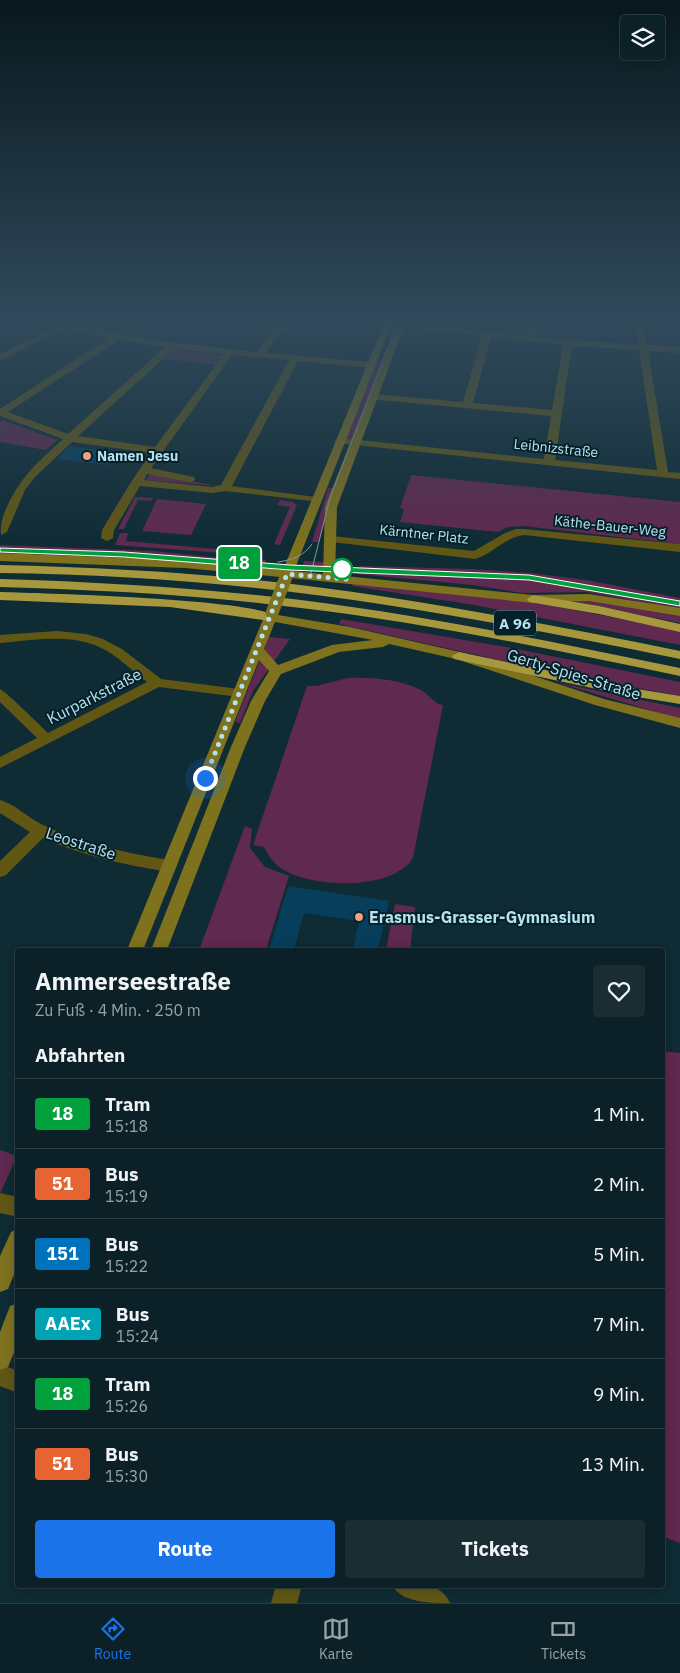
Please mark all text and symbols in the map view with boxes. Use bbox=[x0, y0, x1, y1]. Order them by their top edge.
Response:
map controls bbox=[620, 15, 665, 60]
button: layers bbox=[620, 15, 665, 60]
street label: Leibnizstraße bbox=[513, 435, 600, 461]
place label: Namen Jesu bbox=[97, 447, 178, 465]
marker: Namen Jesu bbox=[81, 450, 93, 462]
street label: Käthe-Bauer-Weg bbox=[553, 511, 667, 541]
street label: Kärntner Platz bbox=[379, 520, 470, 548]
line badge: 18 bbox=[216, 547, 262, 579]
text: 18 bbox=[228, 551, 250, 574]
unlabelled marker bbox=[331, 558, 353, 580]
road number: A 96 bbox=[494, 610, 536, 636]
street label: Gerty-Spies-Straße bbox=[505, 644, 643, 704]
street label: Kurparkstraße bbox=[43, 663, 145, 728]
your location bbox=[193, 766, 218, 791]
street label: Leostraße bbox=[44, 822, 119, 864]
place label: Erasmus-Grasser-Gymnasium bbox=[369, 907, 595, 927]
marker: Erasmus-Grasser-Gymnasium bbox=[353, 911, 365, 923]
text: Ammerseestraße bbox=[35, 965, 231, 997]
button: heart bbox=[593, 965, 645, 1017]
text: Zu Fuß · 4 Min. · 250 m bbox=[35, 1000, 201, 1020]
text: Abfahrten bbox=[35, 1043, 125, 1067]
text: Tram bbox=[105, 1092, 150, 1116]
text: 18 bbox=[52, 1102, 73, 1125]
text: 1 Min. bbox=[593, 1102, 645, 1126]
text: 15:18 bbox=[105, 1116, 148, 1136]
text: Bus bbox=[105, 1162, 139, 1186]
text: 51 bbox=[52, 1172, 73, 1195]
text: 2 Min. bbox=[593, 1172, 645, 1196]
text: 15:19 bbox=[105, 1186, 148, 1206]
text: Bus bbox=[105, 1232, 139, 1256]
text: 151 bbox=[46, 1242, 79, 1265]
text: 5 Min. bbox=[593, 1242, 645, 1266]
text: 15:22 bbox=[105, 1256, 148, 1276]
text: Bus bbox=[116, 1302, 149, 1326]
text: AAEx bbox=[45, 1312, 91, 1335]
text: 7 Min. bbox=[593, 1312, 645, 1336]
text: 15:24 bbox=[116, 1326, 159, 1346]
text: Tram bbox=[105, 1372, 150, 1396]
text: 18 bbox=[52, 1382, 73, 1405]
text: 9 Min. bbox=[593, 1382, 645, 1406]
text: 15:26 bbox=[105, 1396, 148, 1416]
text: Bus bbox=[105, 1442, 139, 1466]
text: 51 bbox=[52, 1452, 73, 1475]
text: 13 Min. bbox=[582, 1452, 645, 1476]
text: 15:30 bbox=[105, 1466, 148, 1486]
button: Route bbox=[35, 1520, 335, 1578]
button: Tickets bbox=[345, 1520, 645, 1578]
tab: Route bbox=[94, 1615, 131, 1663]
tab: Karte bbox=[319, 1615, 353, 1663]
tab: Tickets bbox=[541, 1615, 586, 1663]

